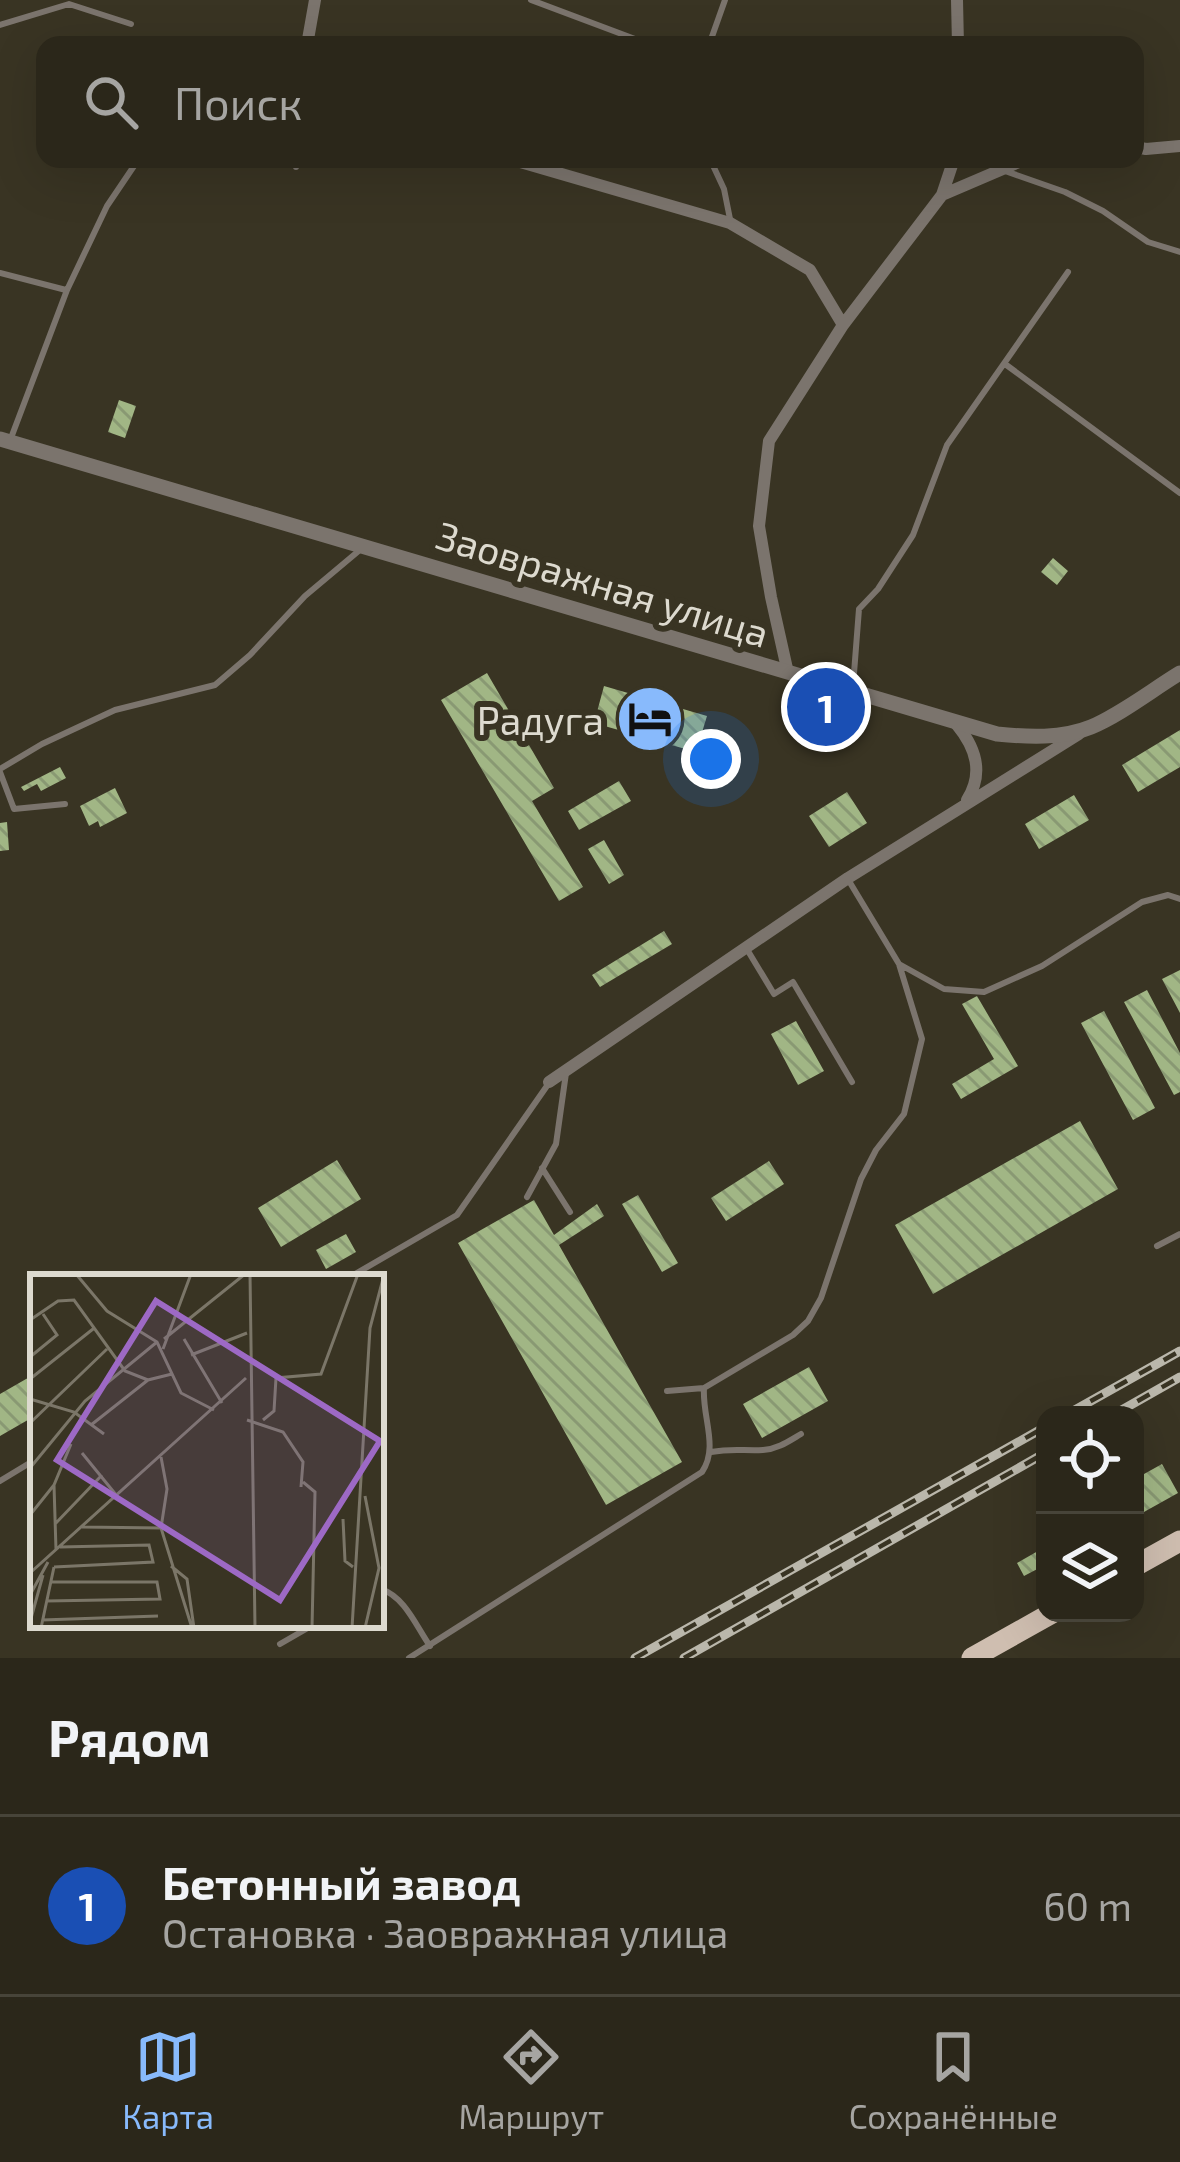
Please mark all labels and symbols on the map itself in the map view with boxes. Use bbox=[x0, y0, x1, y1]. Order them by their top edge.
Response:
street label: Заовражная улица bbox=[431, 510, 775, 657]
pin: 1 bbox=[787, 662, 865, 752]
hotel icon: Радуга bbox=[615, 684, 685, 754]
place label: Радуга bbox=[477, 696, 604, 744]
your location bbox=[681, 729, 741, 789]
inset map bbox=[30, 1274, 384, 1628]

